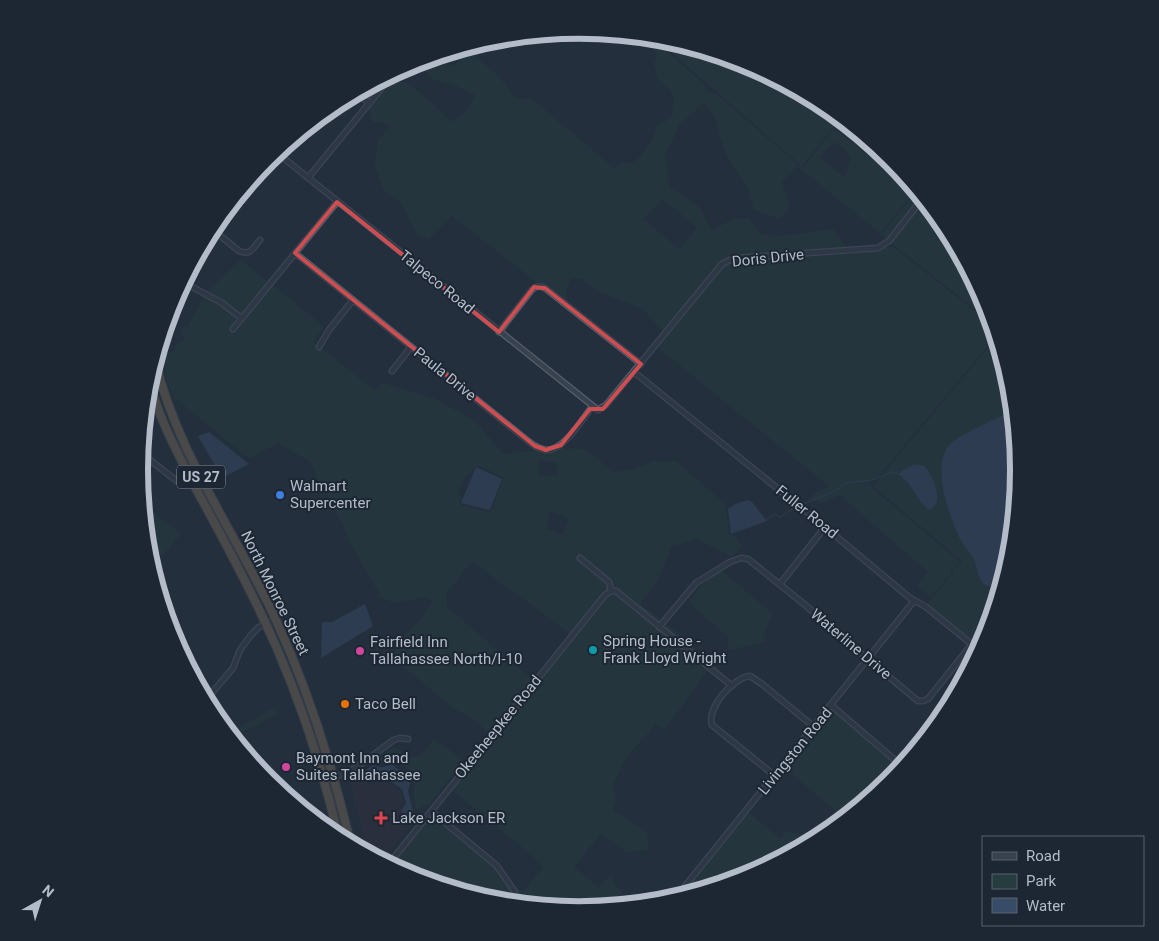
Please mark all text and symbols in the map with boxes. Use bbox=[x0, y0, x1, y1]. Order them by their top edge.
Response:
street label: Doris Drive bbox=[731, 245, 805, 271]
street label: Talpeco Road bbox=[396, 246, 478, 318]
street label: Paula Drive bbox=[410, 343, 480, 405]
road number: US 27 bbox=[177, 466, 225, 488]
place label: Walmart Supercenter bbox=[290, 477, 371, 512]
street label: Fuller Road bbox=[772, 481, 842, 543]
marker: Walmart Supercenter bbox=[274, 489, 286, 501]
street label: North Monroe Street bbox=[237, 528, 313, 658]
street label: Waterline Drive bbox=[807, 605, 895, 683]
place label: Spring House - Frank Lloyd Wright bbox=[603, 632, 727, 667]
place label: Fairfield Inn Tallahassee North/I-10 bbox=[370, 633, 522, 668]
marker: Spring House - Frank Lloyd Wright bbox=[587, 644, 599, 656]
marker: Fairfield Inn Tallahassee North/I-10 bbox=[354, 645, 366, 657]
street label: Okeeheepkee Road bbox=[451, 672, 545, 782]
place label: Taco Bell bbox=[355, 695, 416, 713]
marker: Taco Bell bbox=[339, 698, 351, 710]
street label: Livingston Road bbox=[754, 704, 836, 798]
place label: Baymont Inn and Suites Tallahassee bbox=[296, 749, 420, 784]
marker: Baymont Inn and Suites Tallahassee bbox=[280, 761, 292, 773]
place label: Lake Jackson ER bbox=[392, 809, 505, 827]
marker: Lake Jackson ER bbox=[374, 811, 388, 825]
legend bbox=[982, 836, 1144, 926]
text: Road bbox=[1026, 847, 1060, 865]
text: Park bbox=[1026, 872, 1057, 890]
north arrow bbox=[15, 876, 65, 926]
text: N bbox=[39, 882, 57, 900]
text: Water bbox=[1026, 897, 1065, 915]

